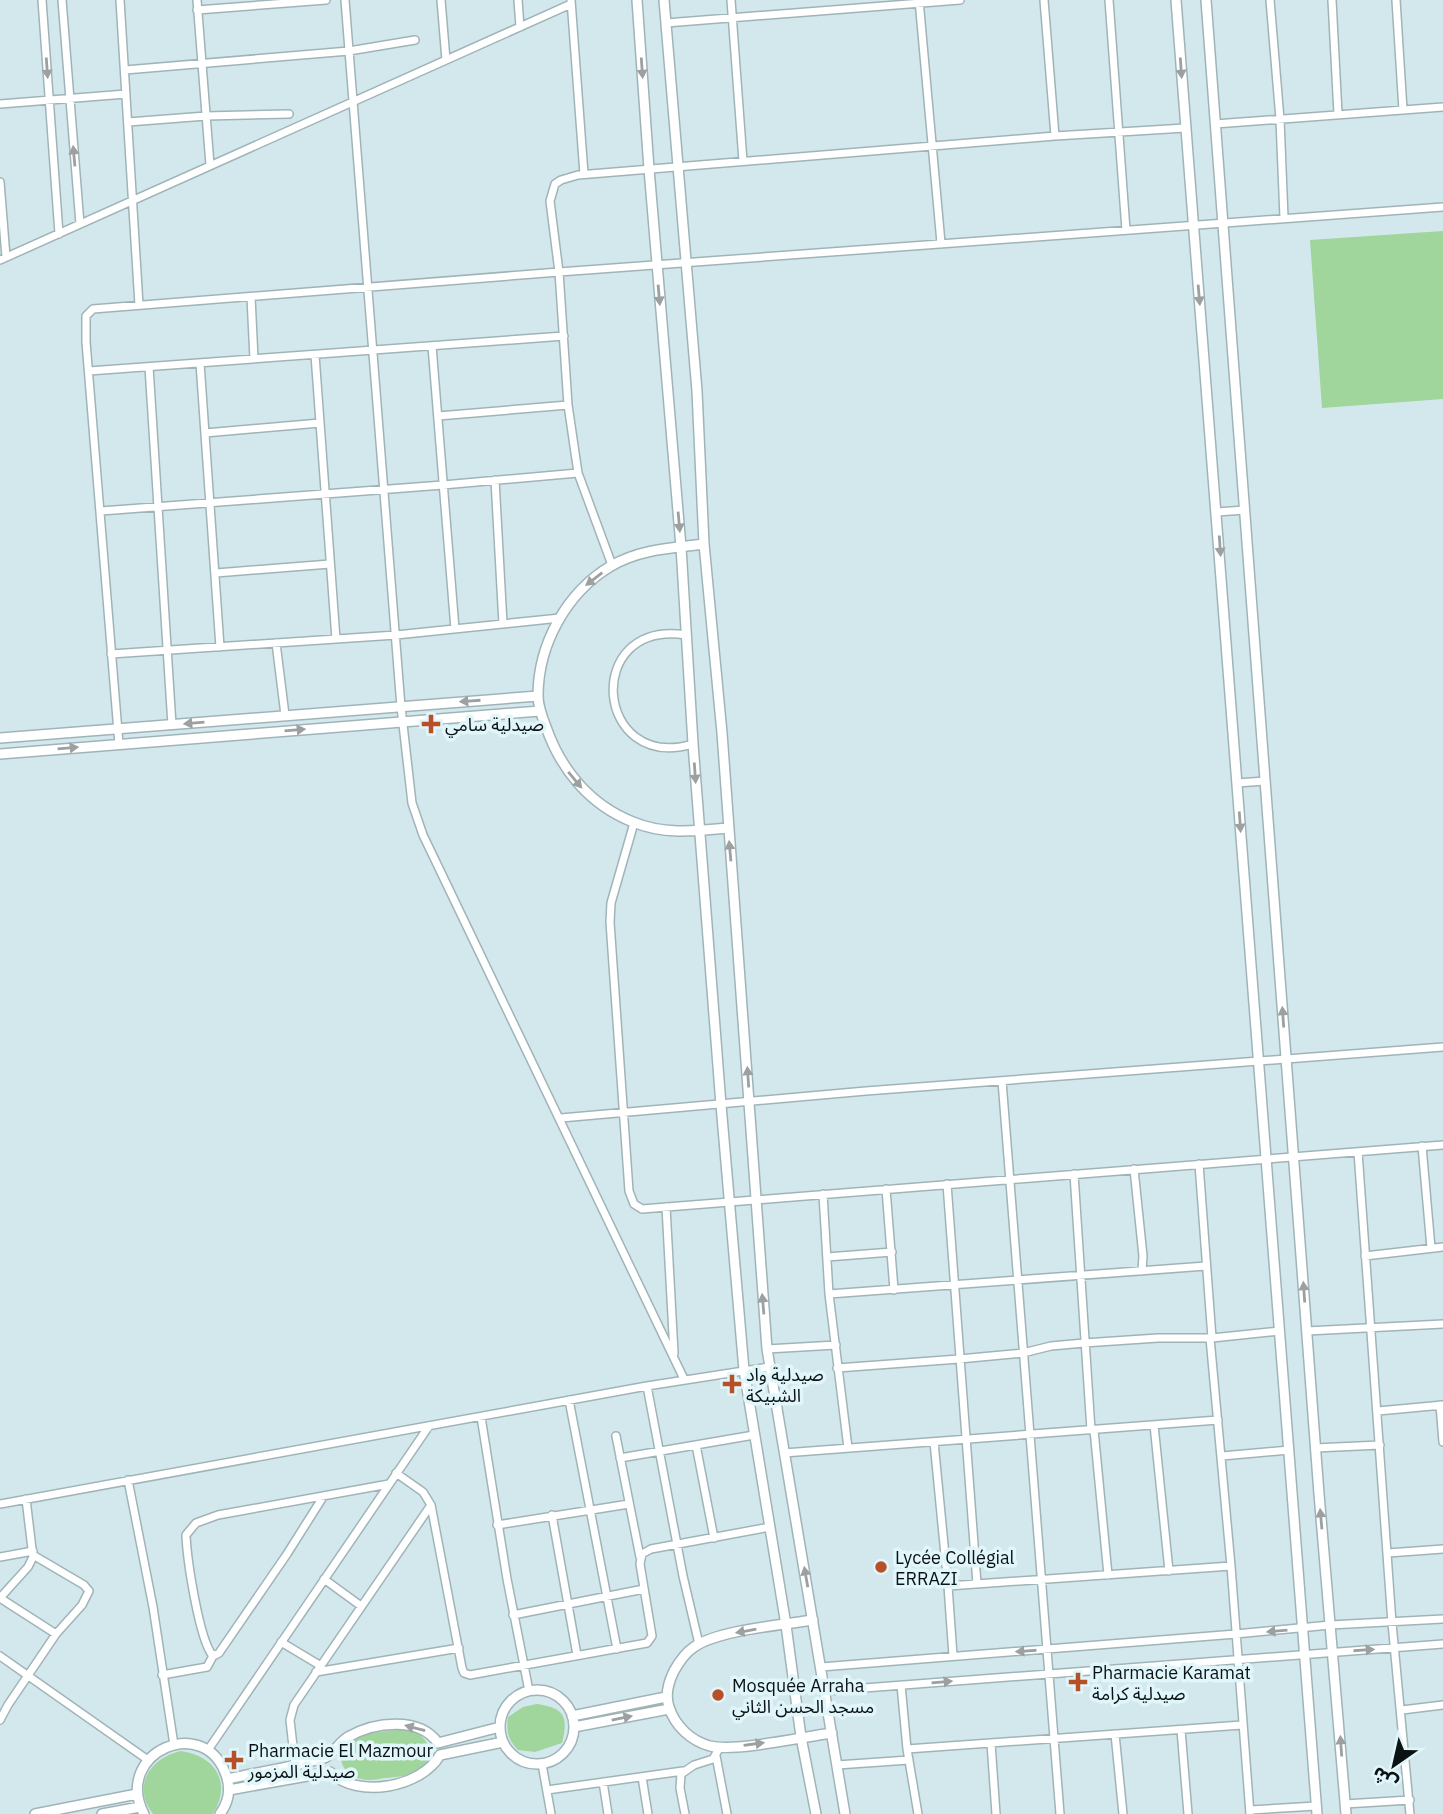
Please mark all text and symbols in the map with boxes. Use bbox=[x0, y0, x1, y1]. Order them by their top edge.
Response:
one-way arrow bbox=[42, 57, 53, 79]
one-way arrow bbox=[637, 57, 648, 79]
one-way arrow bbox=[1176, 57, 1187, 79]
one-way arrow bbox=[68, 145, 79, 167]
one-way arrow bbox=[654, 284, 665, 306]
one-way arrow bbox=[1194, 284, 1205, 306]
one-way arrow bbox=[674, 511, 685, 533]
one-way arrow bbox=[1215, 535, 1226, 557]
one-way arrow bbox=[586, 571, 604, 586]
one-way arrow bbox=[459, 696, 481, 707]
place label: صيدلية سامي bbox=[445, 713, 544, 738]
marker: صيدلية سامي bbox=[423, 716, 439, 732]
one-way arrow bbox=[183, 718, 205, 729]
one-way arrow bbox=[284, 724, 306, 735]
one-way arrow bbox=[57, 742, 79, 753]
one-way arrow bbox=[690, 762, 701, 784]
one-way arrow bbox=[567, 771, 582, 788]
one-way arrow bbox=[1235, 811, 1246, 833]
one-way arrow bbox=[724, 839, 735, 861]
one-way arrow bbox=[1277, 1006, 1288, 1028]
one-way arrow bbox=[742, 1066, 753, 1088]
one-way arrow bbox=[1298, 1281, 1309, 1303]
one-way arrow bbox=[757, 1293, 768, 1315]
place label: صيدلية واد الشبيكة bbox=[746, 1363, 824, 1407]
marker: صيدلية واد الشبيكة bbox=[724, 1376, 740, 1392]
one-way arrow bbox=[1315, 1508, 1326, 1530]
place label: Lycée Collégial ERRAZI bbox=[895, 1546, 1015, 1590]
marker: Lycée Collégial ERRAZI bbox=[873, 1559, 889, 1575]
one-way arrow bbox=[800, 1566, 811, 1588]
one-way arrow bbox=[735, 1626, 757, 1637]
one-way arrow bbox=[1266, 1626, 1288, 1637]
one-way arrow bbox=[1353, 1644, 1375, 1655]
one-way arrow bbox=[1015, 1646, 1037, 1657]
place label: Pharmacie Karamat صيدلية كرامة bbox=[1092, 1661, 1251, 1705]
place label: Mosquée Arraha مسجد الحسن الثاني bbox=[732, 1674, 874, 1720]
marker: Pharmacie Karamat صيدلية كرامة bbox=[1070, 1674, 1086, 1690]
one-way arrow bbox=[931, 1676, 953, 1687]
marker: Mosquée Arraha مسجد الحسن الثاني bbox=[710, 1687, 726, 1703]
one-way arrow bbox=[611, 1712, 633, 1723]
one-way arrow bbox=[404, 1722, 426, 1733]
north arrow bbox=[1359, 1730, 1429, 1800]
one-way arrow bbox=[1335, 1735, 1346, 1757]
one-way arrow bbox=[743, 1738, 765, 1749]
place label: Pharmacie El Mazmour صيدلية المزمور bbox=[247, 1739, 434, 1783]
marker: Pharmacie El Mazmour صيدلية المزمور bbox=[226, 1752, 242, 1768]
text: ش bbox=[1367, 1762, 1402, 1796]

